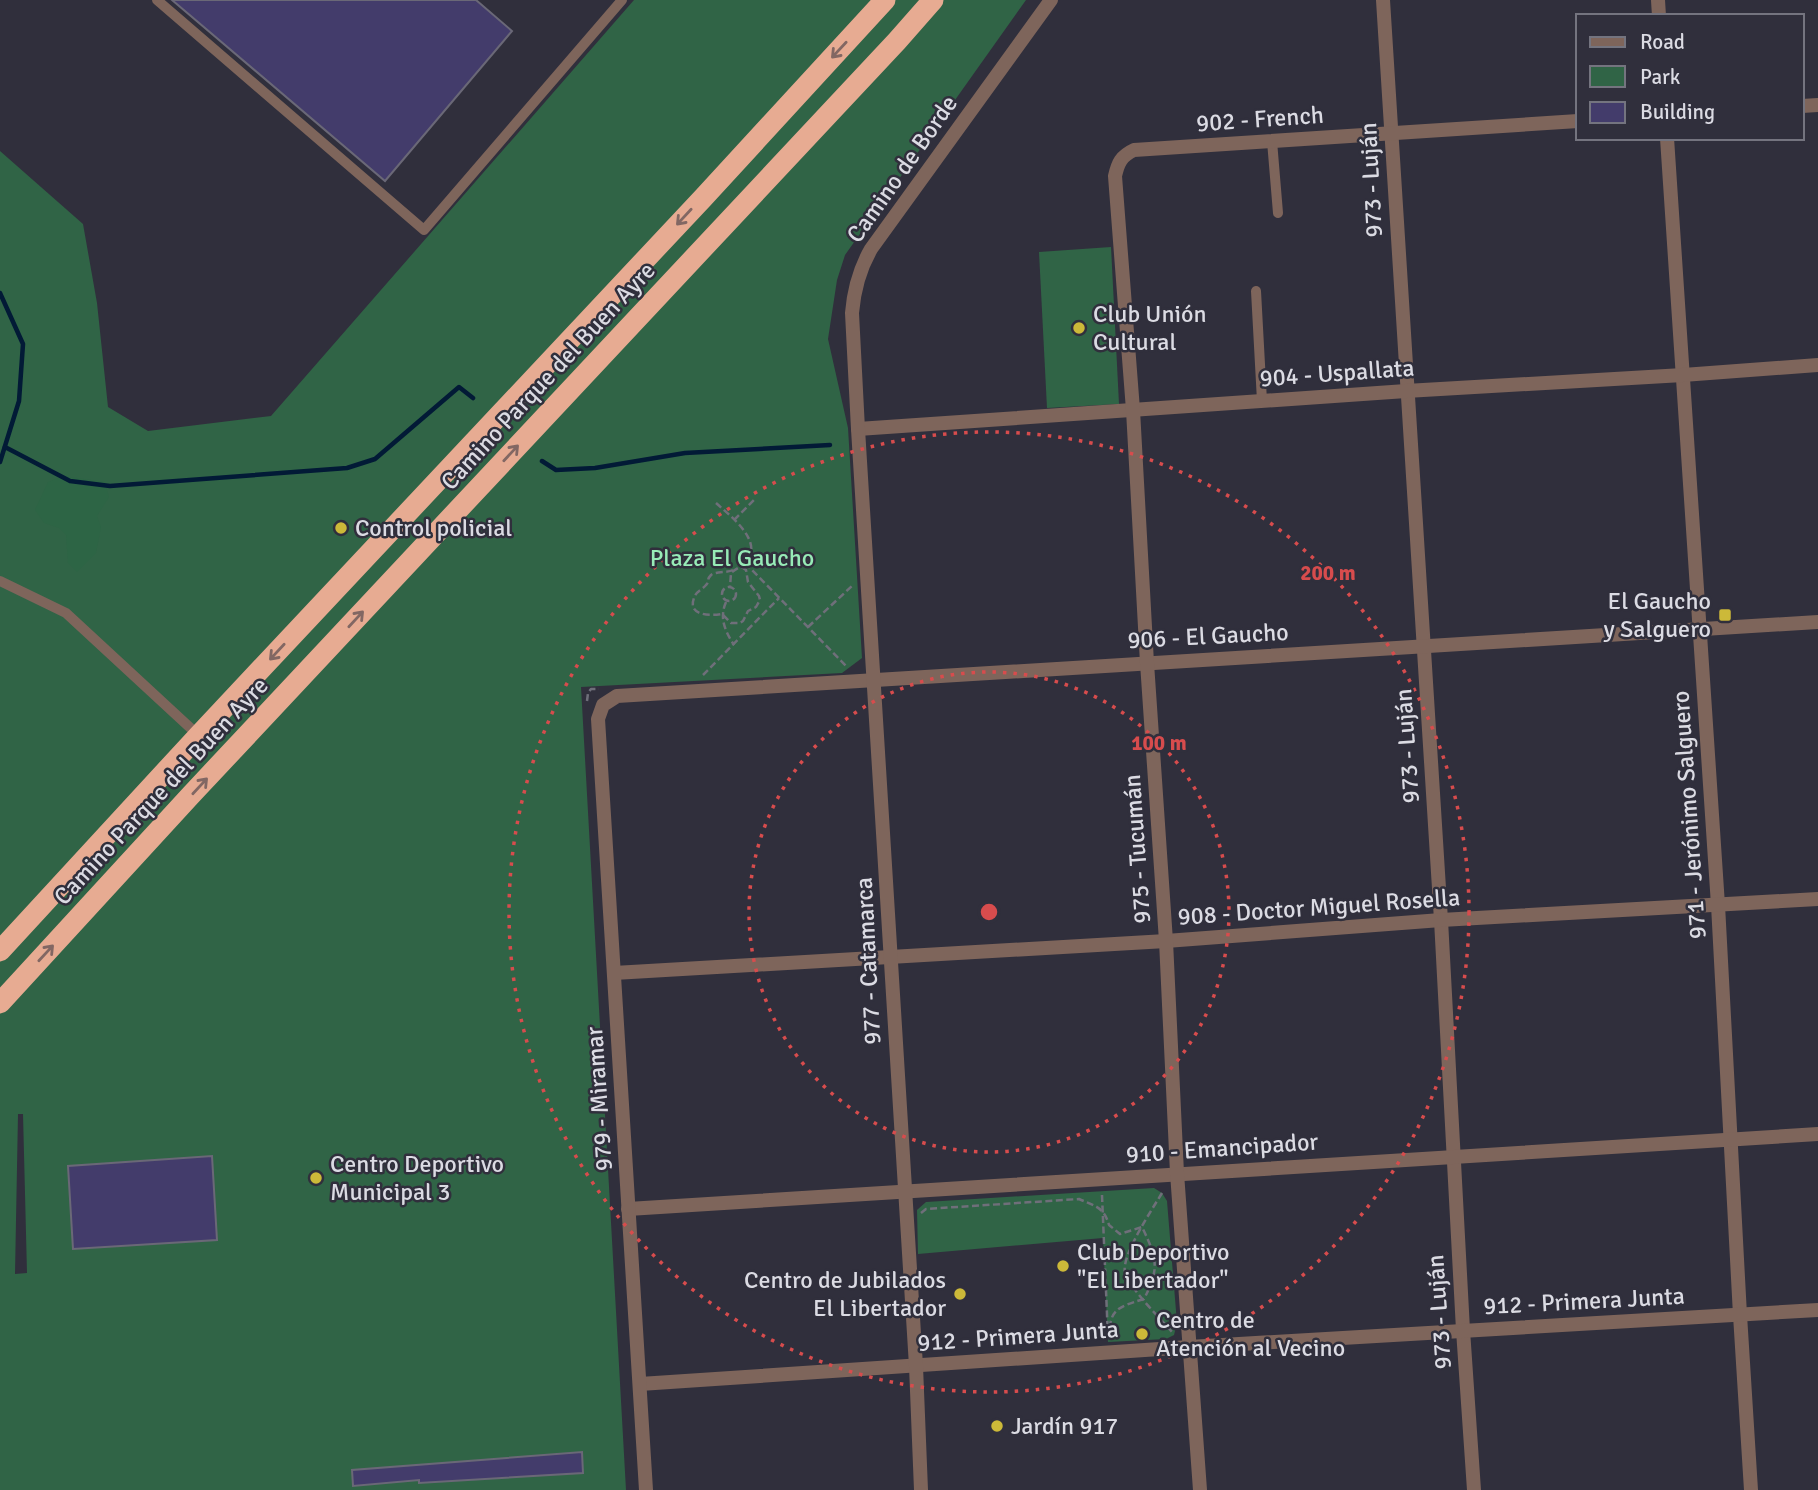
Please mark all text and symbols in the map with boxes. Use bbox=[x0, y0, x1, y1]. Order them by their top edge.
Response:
legend bbox=[1576, 14, 1804, 140]
text: Road bbox=[1640, 29, 1685, 55]
one-way arrow bbox=[830, 41, 847, 58]
text: Park bbox=[1640, 64, 1681, 90]
street label: Camino de Borde bbox=[840, 89, 964, 249]
text: Building bbox=[1640, 99, 1715, 125]
street label: 902 - French bbox=[1195, 100, 1325, 138]
street label: 973 - Luján bbox=[1353, 122, 1389, 238]
one-way arrow bbox=[676, 208, 692, 226]
street label: Camino Parque del Buen Ayre bbox=[434, 256, 662, 496]
place label: Club Unión Cultural bbox=[1093, 299, 1207, 357]
marker: Club Unión Cultural bbox=[1071, 320, 1087, 336]
street label: 904 - Uspallata bbox=[1259, 353, 1415, 393]
one-way arrow bbox=[503, 445, 520, 462]
place label: Control policial bbox=[355, 513, 512, 543]
marker: Control policial bbox=[333, 520, 349, 536]
park label: Plaza El Gaucho bbox=[650, 543, 814, 573]
text: 200 m bbox=[1300, 560, 1356, 586]
place label: El Gaucho y Salguero bbox=[1603, 586, 1711, 644]
marker: El Gaucho y Salguero bbox=[1717, 607, 1733, 623]
one-way arrow bbox=[347, 611, 364, 628]
street label: 906 - El Gaucho bbox=[1127, 617, 1289, 655]
one-way arrow bbox=[269, 643, 286, 660]
street label: Camino Parque del Buen Ayre bbox=[47, 671, 275, 911]
street label: 973 - Luján bbox=[1388, 688, 1426, 804]
street label: 971 - Jerónimo Salguero bbox=[1665, 690, 1713, 940]
text: 100 m bbox=[1131, 730, 1187, 756]
street label: 975 - Tucumán bbox=[1117, 773, 1157, 925]
one-way arrow bbox=[192, 778, 209, 795]
street label: 977 - Catamarca bbox=[849, 876, 887, 1046]
street label: 908 - Doctor Miguel Rosella bbox=[1177, 882, 1461, 932]
centre of rings bbox=[977, 900, 1001, 924]
one-way arrow bbox=[38, 945, 55, 962]
street label: 979 - Miramar bbox=[579, 1026, 619, 1172]
street label: 910 - Emancipador bbox=[1125, 1126, 1319, 1170]
place label: Centro Deportivo Municipal 3 bbox=[330, 1149, 504, 1207]
marker: Centro Deportivo Municipal 3 bbox=[308, 1170, 324, 1186]
place label: Club Deportivo "El Libertador" bbox=[1077, 1237, 1229, 1295]
street label: 973 - Luján bbox=[1420, 1254, 1458, 1370]
marker: Club Deportivo "El Libertador" bbox=[1055, 1258, 1071, 1274]
place label: Centro de Jubilados El Libertador bbox=[744, 1265, 946, 1323]
street label: 912 - Primera Junta bbox=[1483, 1281, 1685, 1321]
marker: Centro de Jubilados El Libertador bbox=[952, 1286, 968, 1302]
place label: Centro de Atención al Vecino bbox=[1156, 1305, 1345, 1363]
street label: 912 - Primera Junta bbox=[916, 1314, 1120, 1358]
marker: Centro de Atención al Vecino bbox=[1134, 1326, 1150, 1342]
place label: Jardín 917 bbox=[1011, 1411, 1118, 1441]
marker: Jardín 917 bbox=[989, 1418, 1005, 1434]

